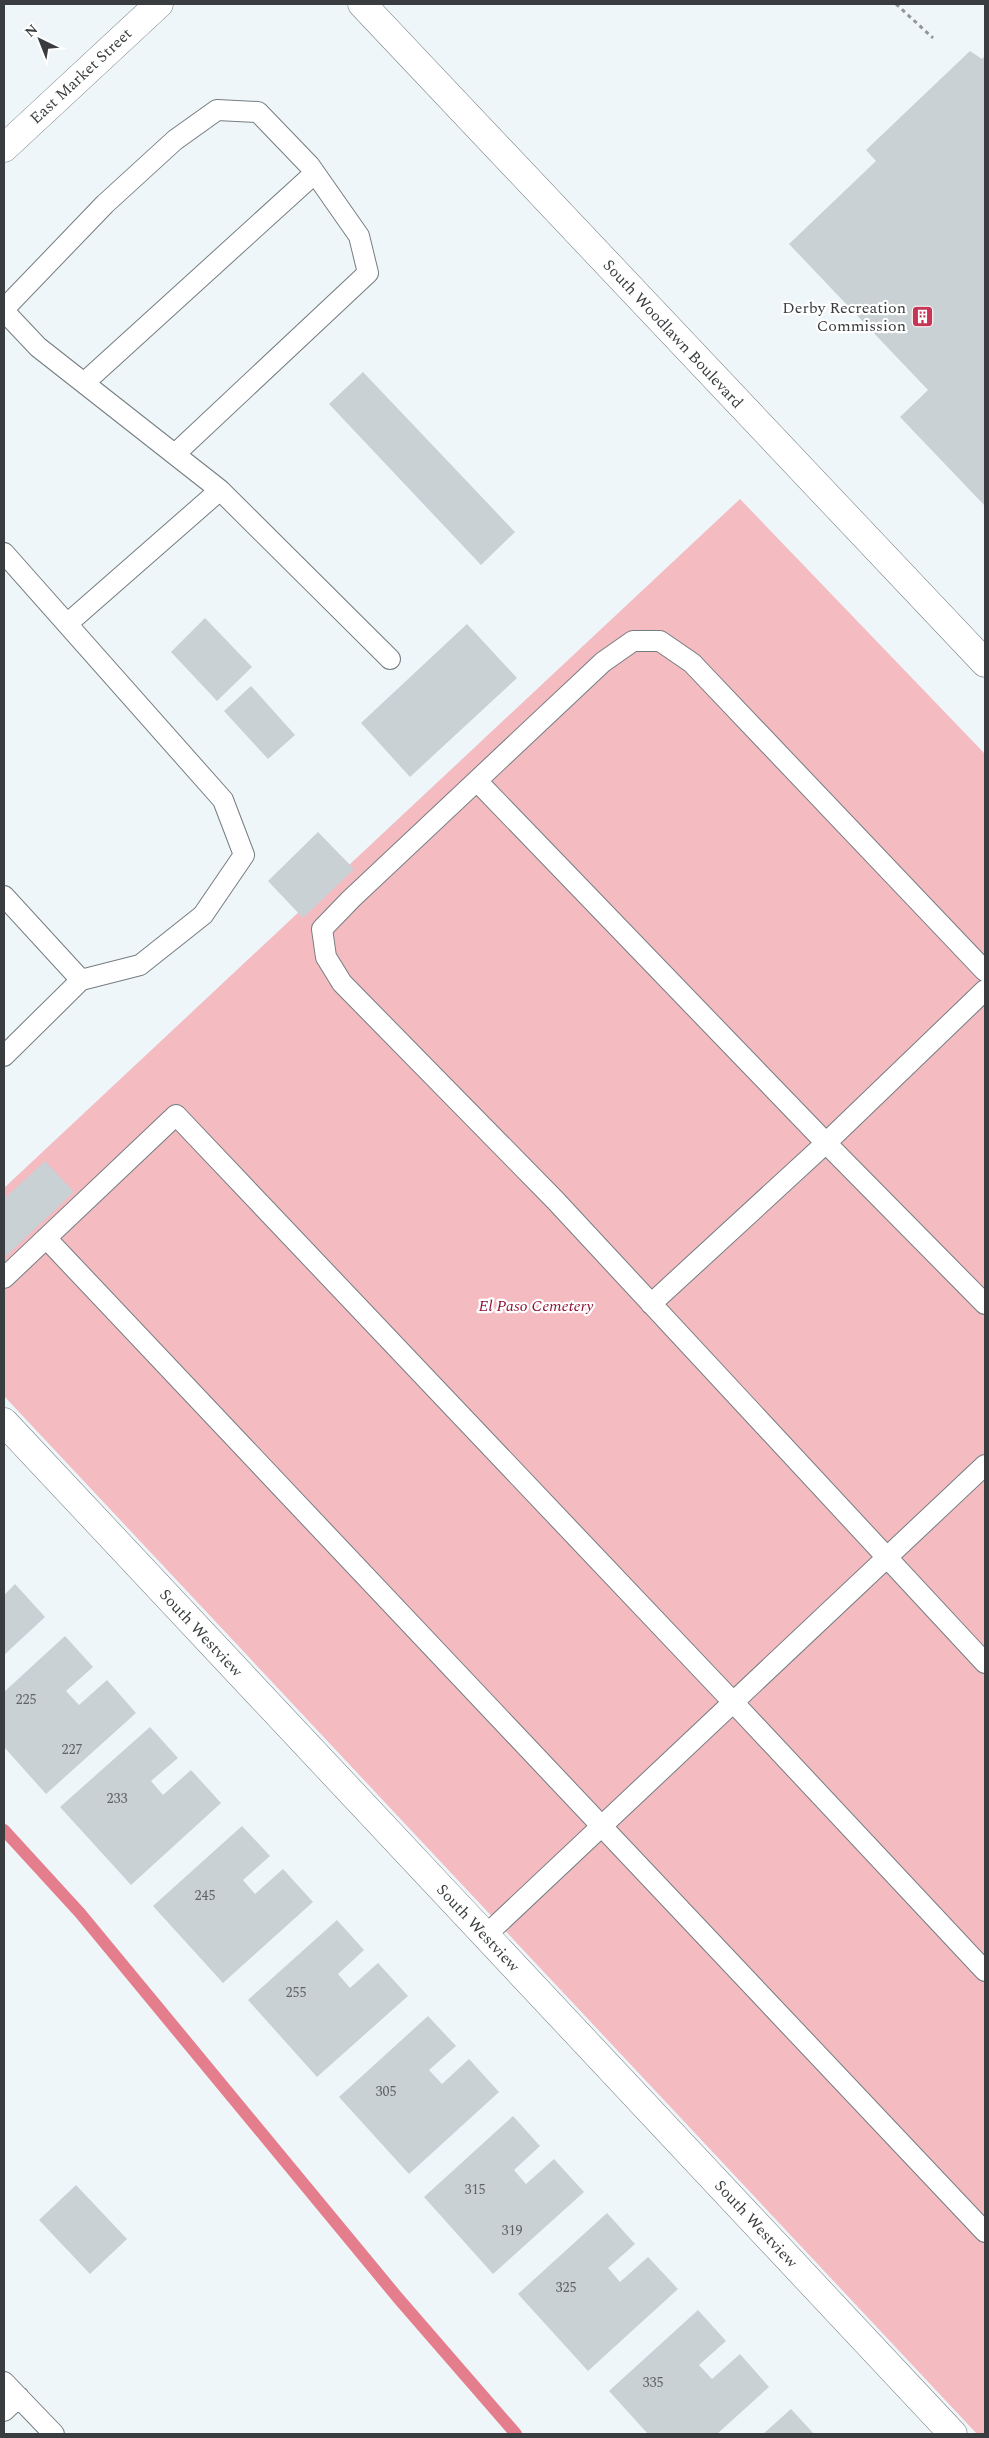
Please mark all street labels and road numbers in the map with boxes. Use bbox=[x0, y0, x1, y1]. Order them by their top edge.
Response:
street label: East Market Street bbox=[24, 22, 138, 130]
street label: South Woodlawn Boulevard bbox=[597, 254, 749, 414]
street label: South Westview bbox=[154, 1583, 249, 1683]
street label: South Westview bbox=[431, 1878, 526, 1978]
street label: South Westview bbox=[709, 2174, 804, 2274]

